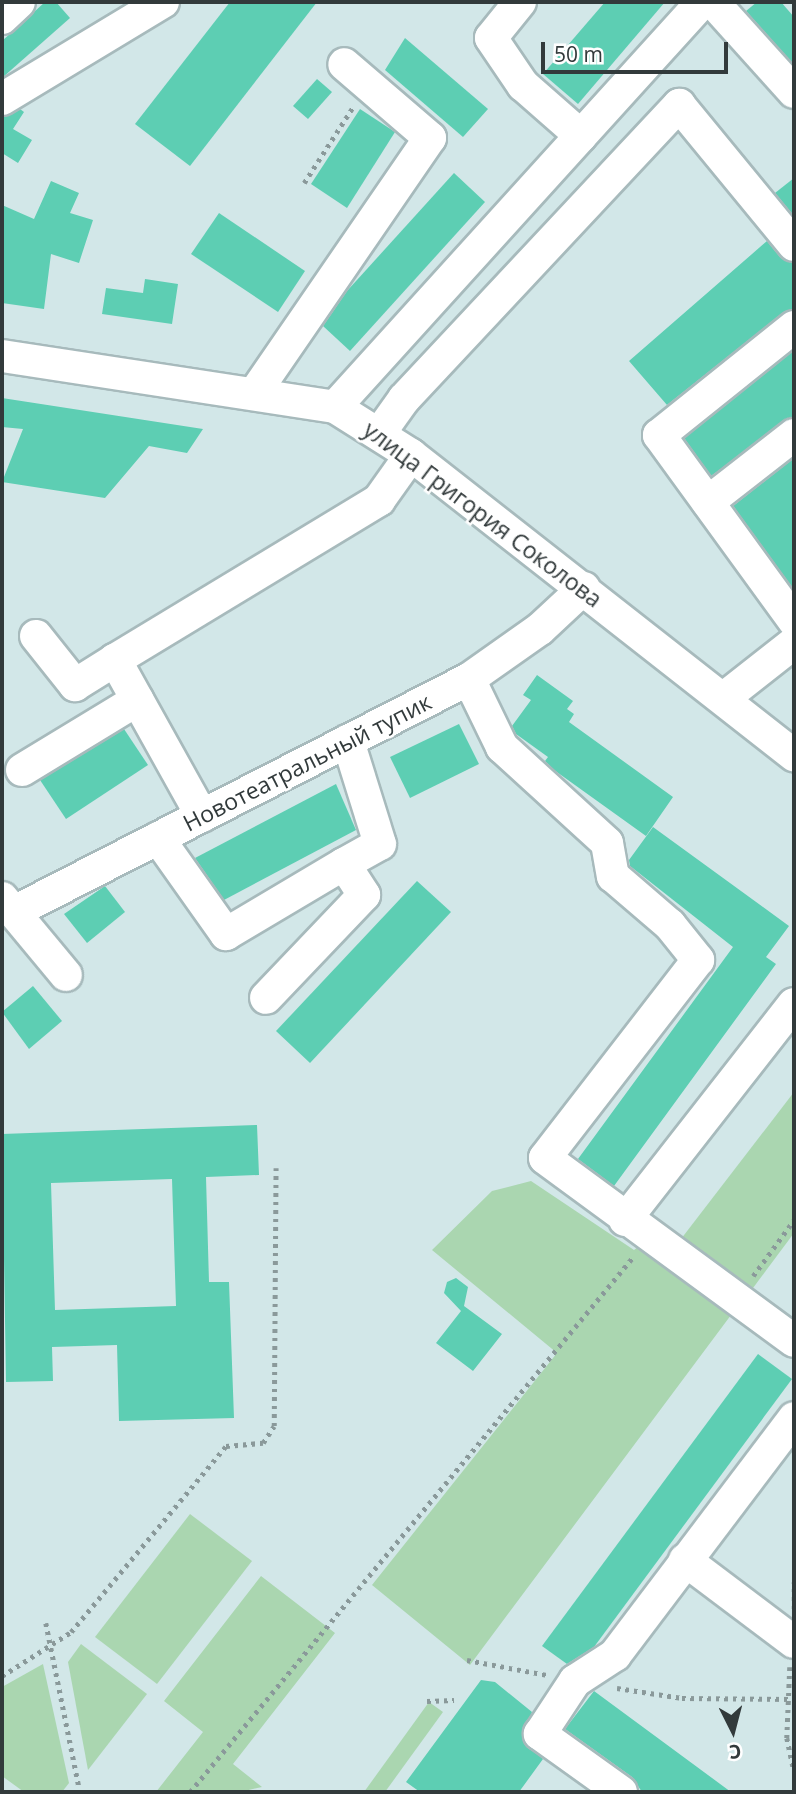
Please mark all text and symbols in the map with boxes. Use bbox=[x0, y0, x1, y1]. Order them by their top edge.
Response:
scale bar bbox=[544, 28, 731, 72]
text: 50 m bbox=[554, 40, 603, 68]
street label: улица Григория Соколова bbox=[358, 415, 608, 613]
street label: Новотеатральный тупик bbox=[178, 687, 436, 837]
north arrow bbox=[698, 1696, 768, 1766]
text: С bbox=[728, 1738, 743, 1765]

